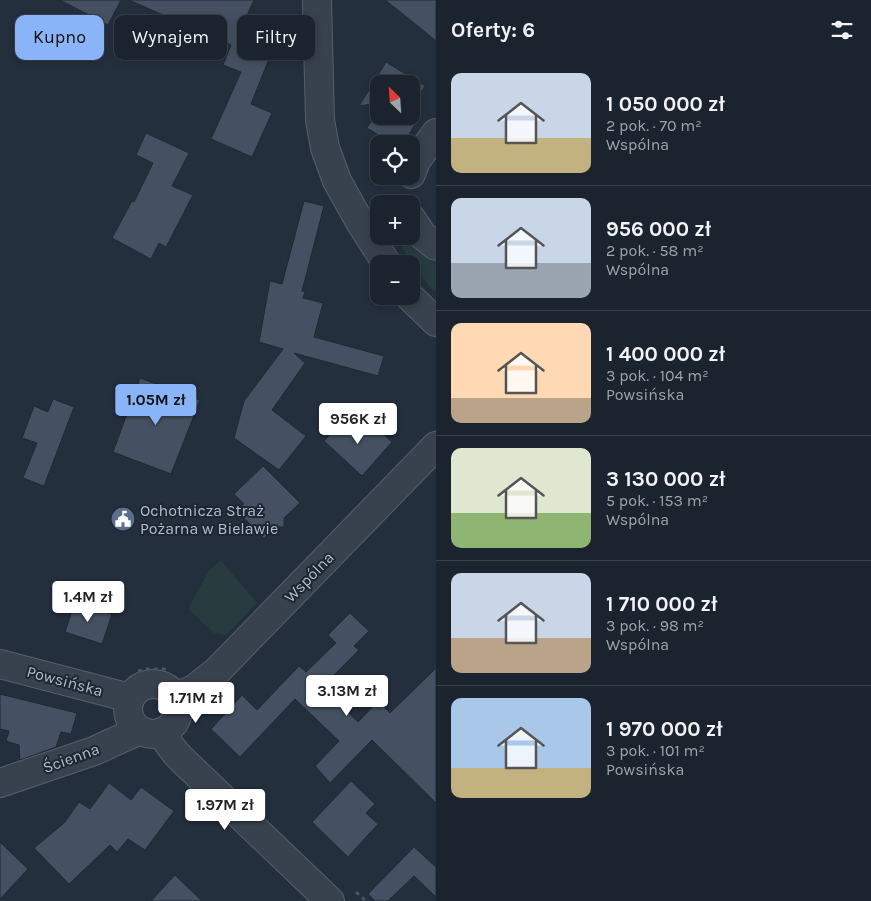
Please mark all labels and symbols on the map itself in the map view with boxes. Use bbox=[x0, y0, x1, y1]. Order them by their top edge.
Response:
north arrow bbox=[370, 75, 420, 125]
pin: 1.05M zł bbox=[104, 384, 208, 426]
pin: 956K zł bbox=[312, 402, 404, 445]
place label: Ochotnicza Straż Pożarna w Bielawie bbox=[140, 501, 278, 538]
public building icon: Ochotnicza Straż Pożarna w Bielawie bbox=[110, 506, 136, 532]
street label: Wspólna bbox=[280, 548, 338, 606]
pin: 1.4M zł bbox=[42, 580, 134, 623]
street label: Powsińska bbox=[25, 662, 105, 700]
pin: 3.13M zł bbox=[295, 674, 399, 717]
pin: 1.71M zł bbox=[144, 682, 248, 724]
street label: Ścienna bbox=[40, 739, 102, 777]
pin: 1.97M zł bbox=[173, 788, 277, 831]

